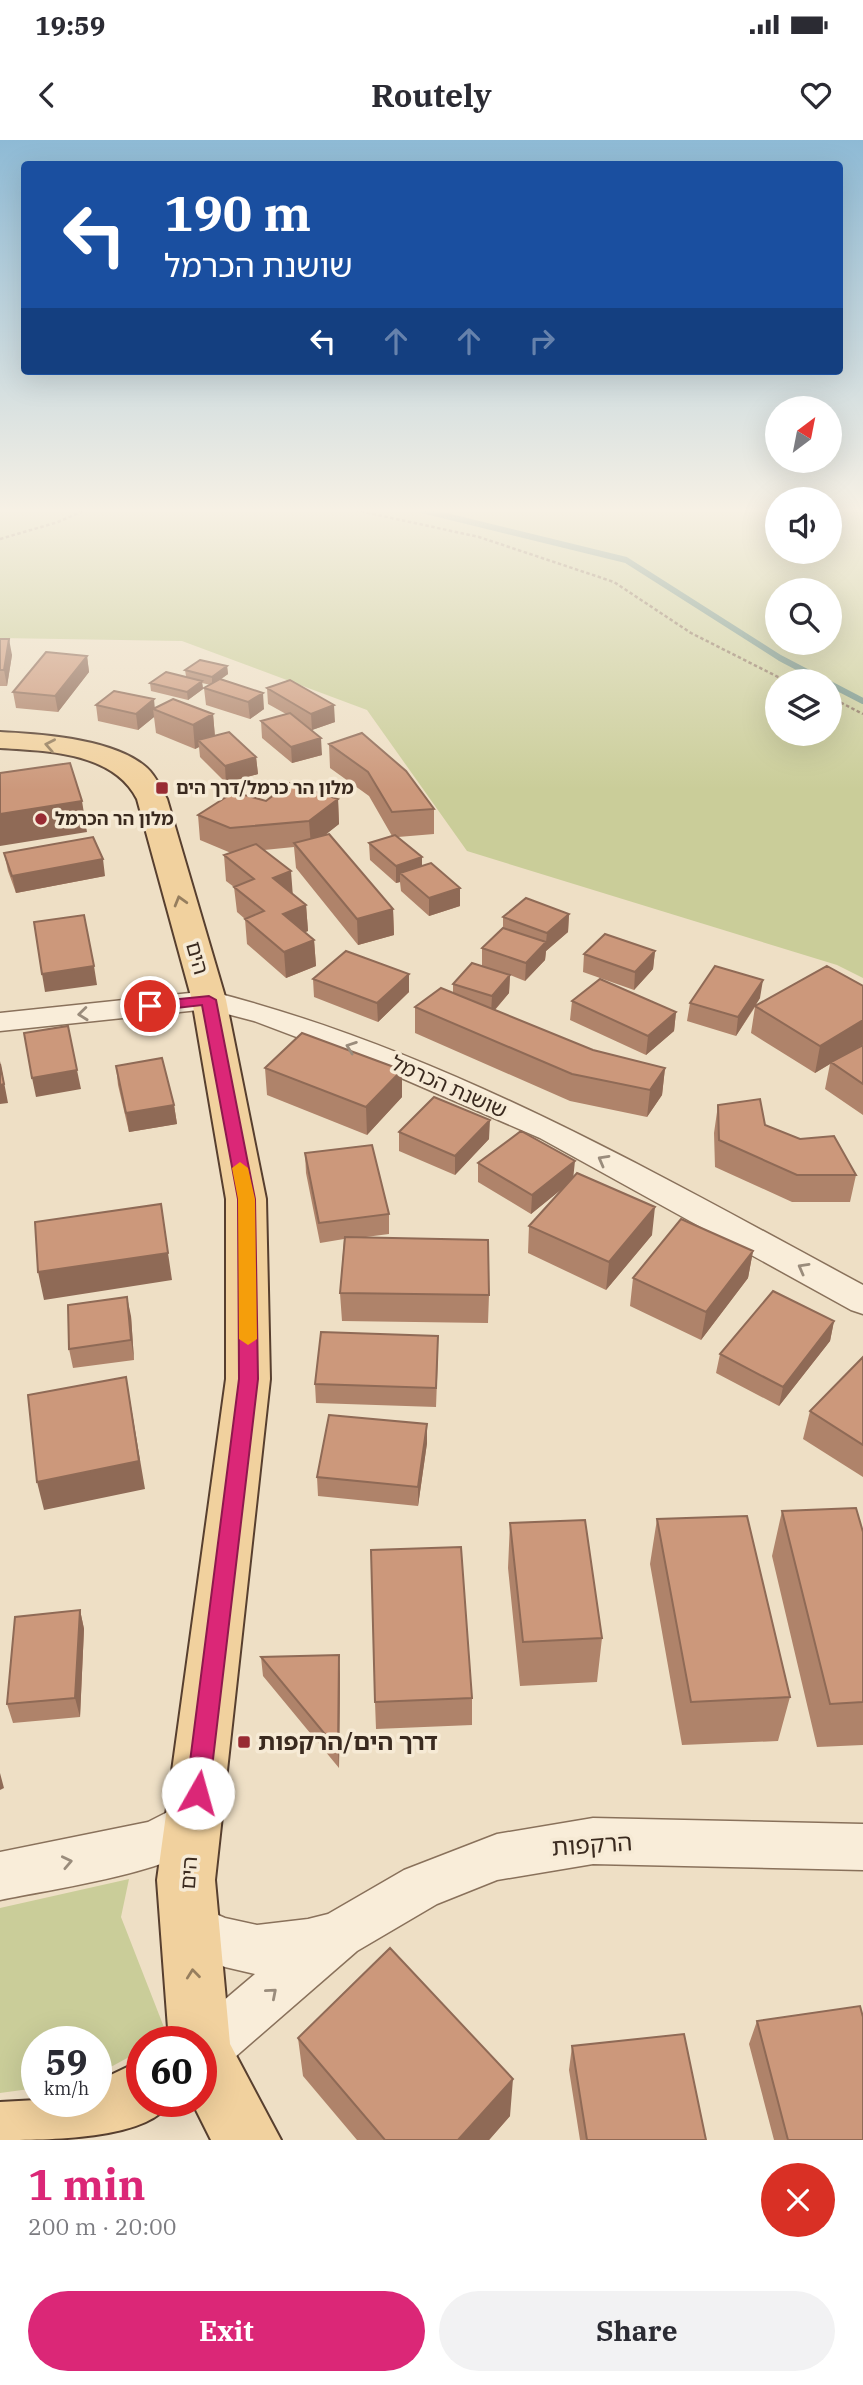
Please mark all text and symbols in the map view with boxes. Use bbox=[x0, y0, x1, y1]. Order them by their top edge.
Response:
text: 19:59 bbox=[35, 8, 105, 42]
text: Routely bbox=[371, 74, 492, 116]
icon: back bbox=[28, 76, 66, 114]
icon: heart bbox=[797, 76, 835, 114]
text: 190 m bbox=[164, 181, 311, 244]
icon: left bbox=[49, 189, 140, 280]
text: שושנת הכרמל bbox=[164, 244, 353, 286]
icon: left bbox=[304, 322, 342, 360]
icon: ahead bbox=[377, 322, 415, 360]
icon: ahead bbox=[450, 322, 488, 360]
icon: right bbox=[523, 322, 561, 360]
north arrow bbox=[765, 396, 842, 472]
map controls bbox=[765, 396, 842, 746]
button: sound bbox=[765, 487, 842, 564]
button: search bbox=[765, 578, 842, 655]
button: layers bbox=[765, 669, 842, 746]
one-way arrow bbox=[44, 738, 56, 753]
place label: מלון הר כרמל/דרך הים bbox=[176, 776, 354, 799]
marker: מלון הר כרמל/דרך הים bbox=[154, 780, 170, 796]
place label: מלון הר הכרמל bbox=[55, 807, 174, 830]
marker: מלון הר הכרמל bbox=[33, 811, 49, 827]
one-way arrow bbox=[174, 895, 189, 907]
street label: הים bbox=[180, 938, 216, 977]
pin bbox=[120, 976, 180, 1036]
icon: arrive bbox=[131, 987, 169, 1025]
one-way arrow bbox=[77, 1006, 89, 1021]
one-way arrow bbox=[346, 1041, 358, 1055]
street label: שושנת הכרמל bbox=[387, 1048, 512, 1124]
one-way arrow bbox=[598, 1155, 611, 1168]
one-way arrow bbox=[798, 1263, 810, 1277]
place label: דרך הים/הרקפות bbox=[258, 1725, 438, 1757]
marker: דרך הים/הרקפות bbox=[236, 1734, 252, 1750]
position arrow bbox=[161, 1756, 235, 1830]
street label: הרקפות bbox=[551, 1825, 633, 1863]
one-way arrow bbox=[61, 1855, 73, 1870]
street label: הים bbox=[173, 1855, 203, 1890]
one-way arrow bbox=[186, 1969, 201, 1980]
one-way arrow bbox=[264, 1989, 277, 2001]
speed limit sign: 60 bbox=[126, 2026, 217, 2117]
text: 59 bbox=[45, 2039, 88, 2085]
text: km/h bbox=[44, 2077, 89, 2100]
text: 1 min bbox=[28, 2157, 146, 2212]
button: close bbox=[761, 2163, 835, 2237]
text: 200 m · 20:00 bbox=[28, 2211, 177, 2241]
button: Exit bbox=[28, 2291, 425, 2371]
button: Share bbox=[439, 2291, 835, 2371]

